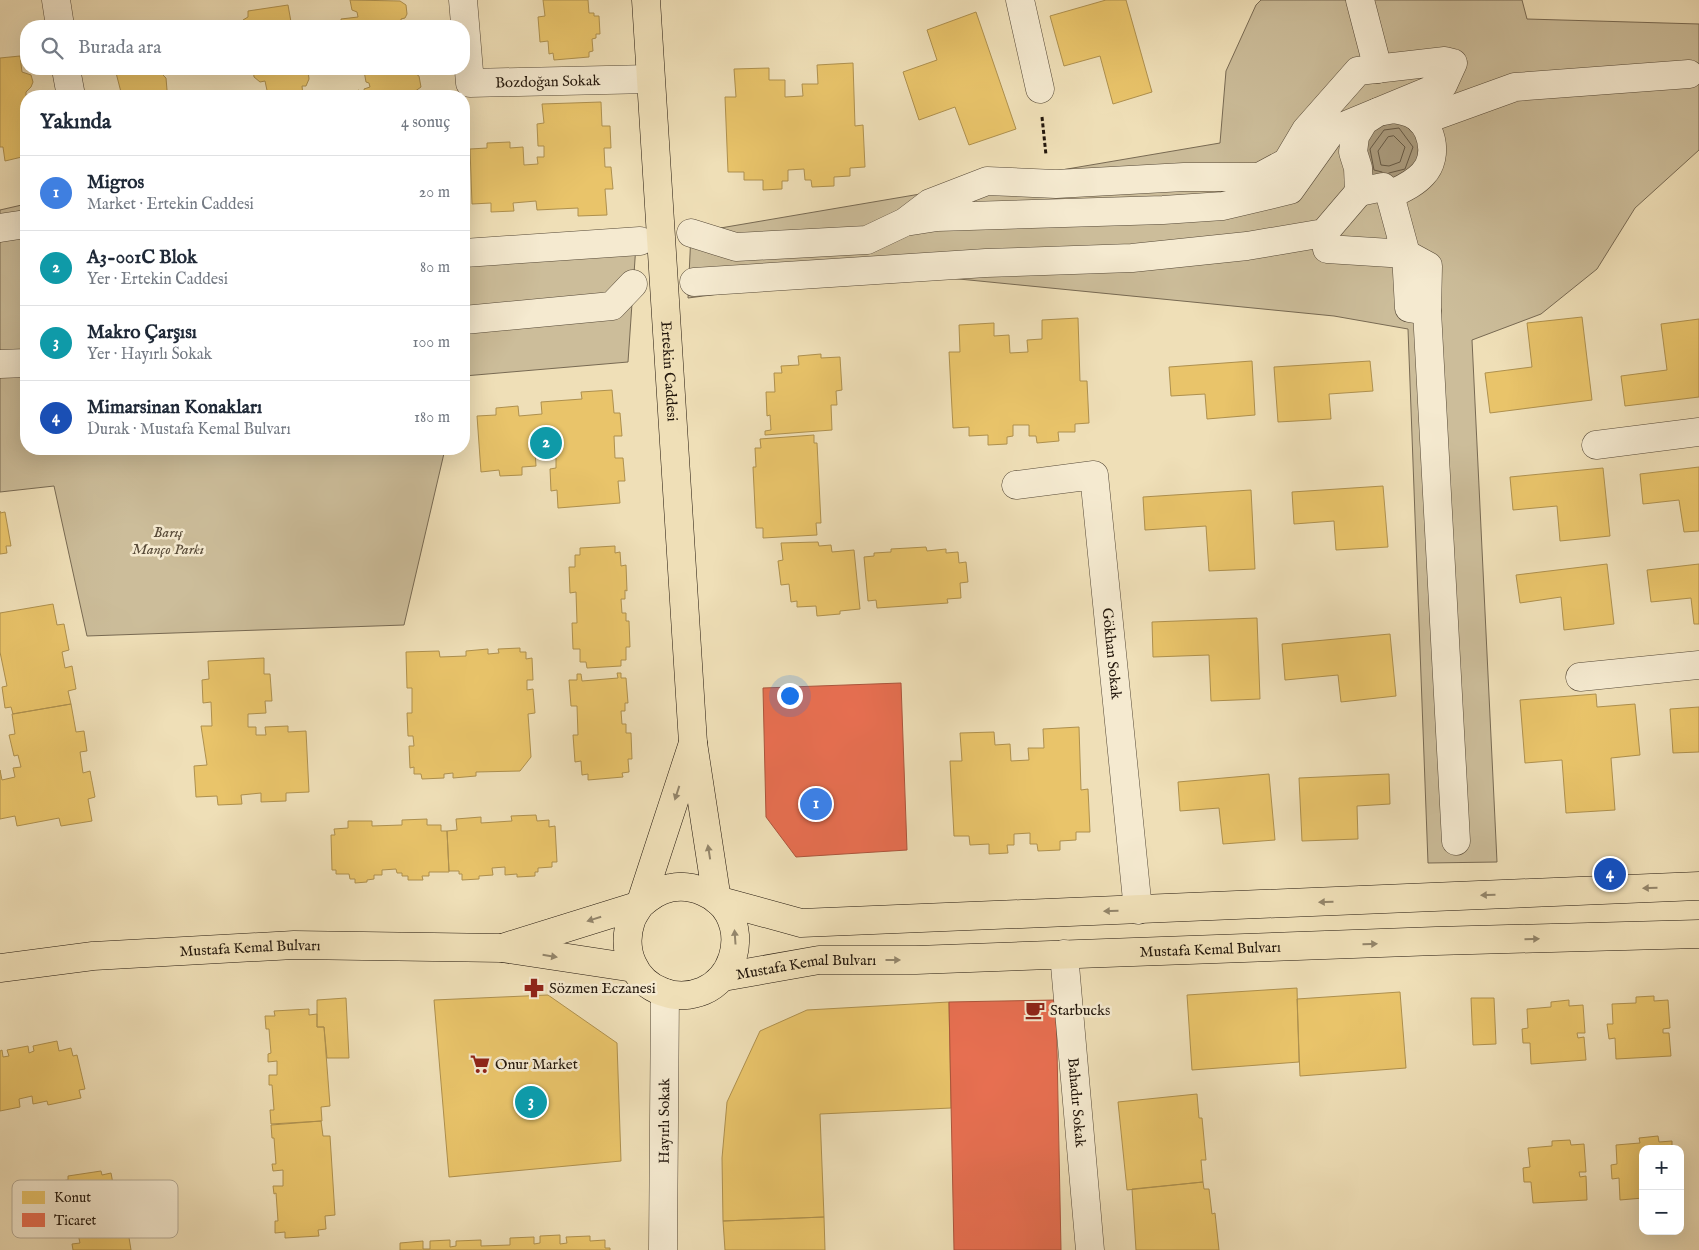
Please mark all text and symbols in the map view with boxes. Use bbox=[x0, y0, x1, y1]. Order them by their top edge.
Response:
search box bbox=[20, 20, 470, 75]
icon: search bbox=[38, 34, 66, 62]
text: Burada ara bbox=[78, 36, 162, 60]
street label: Bozdoğan Sokak bbox=[495, 71, 601, 92]
text: Yakında bbox=[40, 109, 111, 136]
text: 4 sonuç bbox=[401, 113, 450, 133]
text: Migros bbox=[87, 171, 144, 195]
text: 1 bbox=[53, 183, 59, 203]
text: 20 m bbox=[419, 183, 450, 203]
text: Market · Ertekin Caddesi bbox=[87, 195, 254, 215]
text: A3-001C Blok bbox=[87, 246, 197, 270]
text: 2 bbox=[52, 258, 60, 278]
text: 80 m bbox=[420, 258, 450, 278]
text: Yer · Ertekin Caddesi bbox=[87, 270, 228, 290]
street label: Ertekin Caddesi bbox=[657, 320, 682, 422]
text: Makro Çarşısı bbox=[87, 321, 197, 345]
text: 3 bbox=[53, 333, 59, 353]
text: 100 m bbox=[413, 333, 450, 353]
text: Yer · Hayırlı Sokak bbox=[87, 345, 212, 365]
text: Mimarsinan Konakları bbox=[87, 396, 262, 420]
text: 4 bbox=[52, 408, 60, 428]
text: 180 m bbox=[414, 408, 450, 428]
text: Durak · Mustafa Kemal Bulvarı bbox=[87, 420, 291, 440]
pin: 2 bbox=[530, 424, 562, 462]
park label: Barış Manço Parkı bbox=[132, 523, 204, 559]
street label: Gökhan Sokak bbox=[1098, 607, 1126, 701]
your location bbox=[777, 683, 803, 709]
pin: 1 bbox=[800, 785, 832, 823]
one-way arrow bbox=[672, 786, 680, 801]
one-way arrow bbox=[705, 844, 713, 860]
pin: 4 bbox=[1594, 855, 1626, 893]
one-way arrow bbox=[1642, 884, 1658, 892]
one-way arrow bbox=[1480, 891, 1496, 899]
one-way arrow bbox=[1317, 898, 1333, 906]
one-way arrow bbox=[1103, 907, 1119, 915]
one-way arrow bbox=[586, 916, 601, 924]
one-way arrow bbox=[730, 929, 738, 945]
street label: Mustafa Kemal Bulvarı bbox=[179, 935, 321, 961]
one-way arrow bbox=[1525, 935, 1541, 943]
street label: Mustafa Kemal Bulvarı bbox=[1139, 937, 1281, 961]
one-way arrow bbox=[1362, 939, 1378, 947]
street label: Mustafa Kemal Bulvarı bbox=[734, 951, 876, 984]
one-way arrow bbox=[543, 952, 559, 960]
one-way arrow bbox=[885, 956, 901, 964]
pharmacy icon: Sözmen Eczanesi bbox=[523, 977, 545, 999]
place label: Sözmen Eczanesi bbox=[549, 979, 656, 998]
cafe icon: Starbucks bbox=[1024, 999, 1046, 1021]
place label: Starbucks bbox=[1050, 1001, 1110, 1020]
supermarket icon: Onur Market bbox=[469, 1053, 491, 1075]
place label: Onur Market bbox=[495, 1055, 578, 1074]
street label: Bahadır Sokak bbox=[1064, 1057, 1091, 1149]
street label: Hayırlı Sokak bbox=[654, 1077, 674, 1164]
pin: 3 bbox=[515, 1083, 547, 1121]
map controls bbox=[1639, 1145, 1684, 1235]
button: + bbox=[1639, 1145, 1684, 1190]
legend bbox=[12, 1180, 178, 1238]
text: Konut bbox=[54, 1189, 91, 1207]
button: − bbox=[1639, 1190, 1684, 1235]
text: Ticaret bbox=[54, 1212, 97, 1230]

